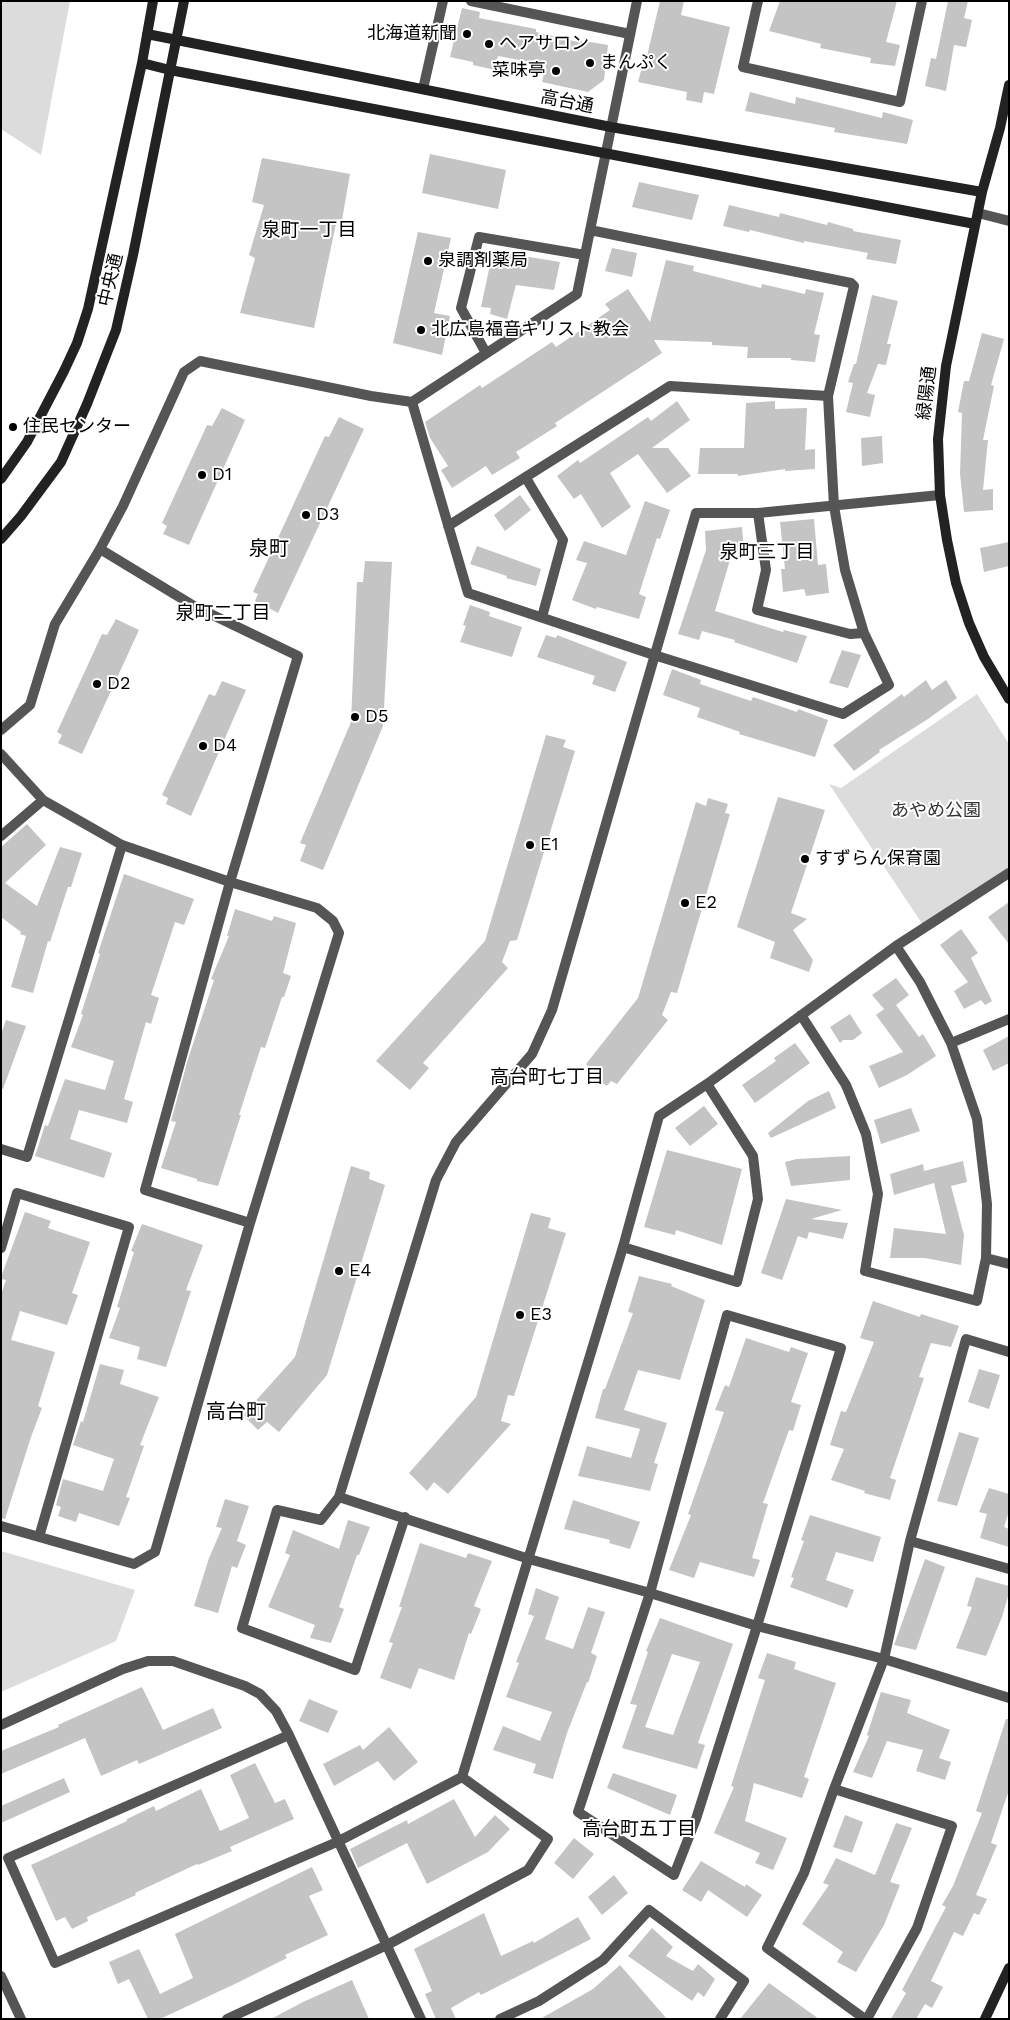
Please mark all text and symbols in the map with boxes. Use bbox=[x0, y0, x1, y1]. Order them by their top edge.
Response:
place label: 北海道新聞 bbox=[367, 23, 457, 45]
marker: 北海道新聞 bbox=[461, 28, 473, 40]
place label: ヘアサロン bbox=[499, 33, 589, 55]
marker: ヘアサロン bbox=[483, 38, 495, 50]
place label: まんぷく bbox=[600, 52, 672, 74]
marker: まんぷく bbox=[584, 57, 596, 69]
place label: 菜味亭 bbox=[492, 60, 546, 82]
marker: 菜味亭 bbox=[550, 65, 562, 77]
street label: 高台通 bbox=[538, 86, 596, 118]
district label: 泉町一丁目 bbox=[262, 219, 356, 241]
place label: 泉調剤薬局 bbox=[438, 250, 528, 272]
street label: 中央通 bbox=[94, 251, 128, 309]
marker: 泉調剤薬局 bbox=[422, 255, 434, 267]
place label: 北広島福音キリスト教会 bbox=[431, 319, 629, 341]
marker: 北広島福音キリスト教会 bbox=[415, 324, 427, 336]
street label: 緑陽通 bbox=[913, 365, 941, 421]
place label: 住民センター bbox=[23, 416, 131, 438]
marker: 住民センター bbox=[7, 421, 19, 433]
place label: D1 bbox=[212, 464, 232, 486]
marker: D1 bbox=[196, 469, 208, 481]
place label: D3 bbox=[316, 504, 339, 526]
marker: D3 bbox=[300, 509, 312, 521]
district label: 泉町 bbox=[249, 537, 289, 561]
district label: 泉町三丁目 bbox=[720, 541, 814, 563]
district label: 泉町二丁目 bbox=[176, 602, 270, 624]
place label: D2 bbox=[107, 673, 130, 695]
marker: D2 bbox=[91, 678, 103, 690]
place label: D5 bbox=[365, 706, 388, 728]
marker: D5 bbox=[349, 711, 361, 723]
place label: D4 bbox=[213, 735, 237, 757]
marker: D4 bbox=[197, 740, 209, 752]
park label: あやめ公園 bbox=[891, 800, 981, 822]
place label: E1 bbox=[540, 834, 559, 856]
marker: E1 bbox=[524, 839, 536, 851]
place label: すずらん保育園 bbox=[815, 848, 941, 870]
marker: すずらん保育園 bbox=[799, 853, 811, 865]
place label: E2 bbox=[695, 892, 717, 914]
marker: E2 bbox=[679, 897, 691, 909]
district label: 高台町七丁目 bbox=[490, 1066, 604, 1088]
place label: E4 bbox=[349, 1260, 371, 1282]
marker: E4 bbox=[333, 1265, 345, 1277]
place label: E3 bbox=[530, 1304, 552, 1326]
marker: E3 bbox=[514, 1309, 526, 1321]
district label: 高台町 bbox=[206, 1400, 266, 1424]
district label: 高台町五丁目 bbox=[582, 1818, 696, 1840]

